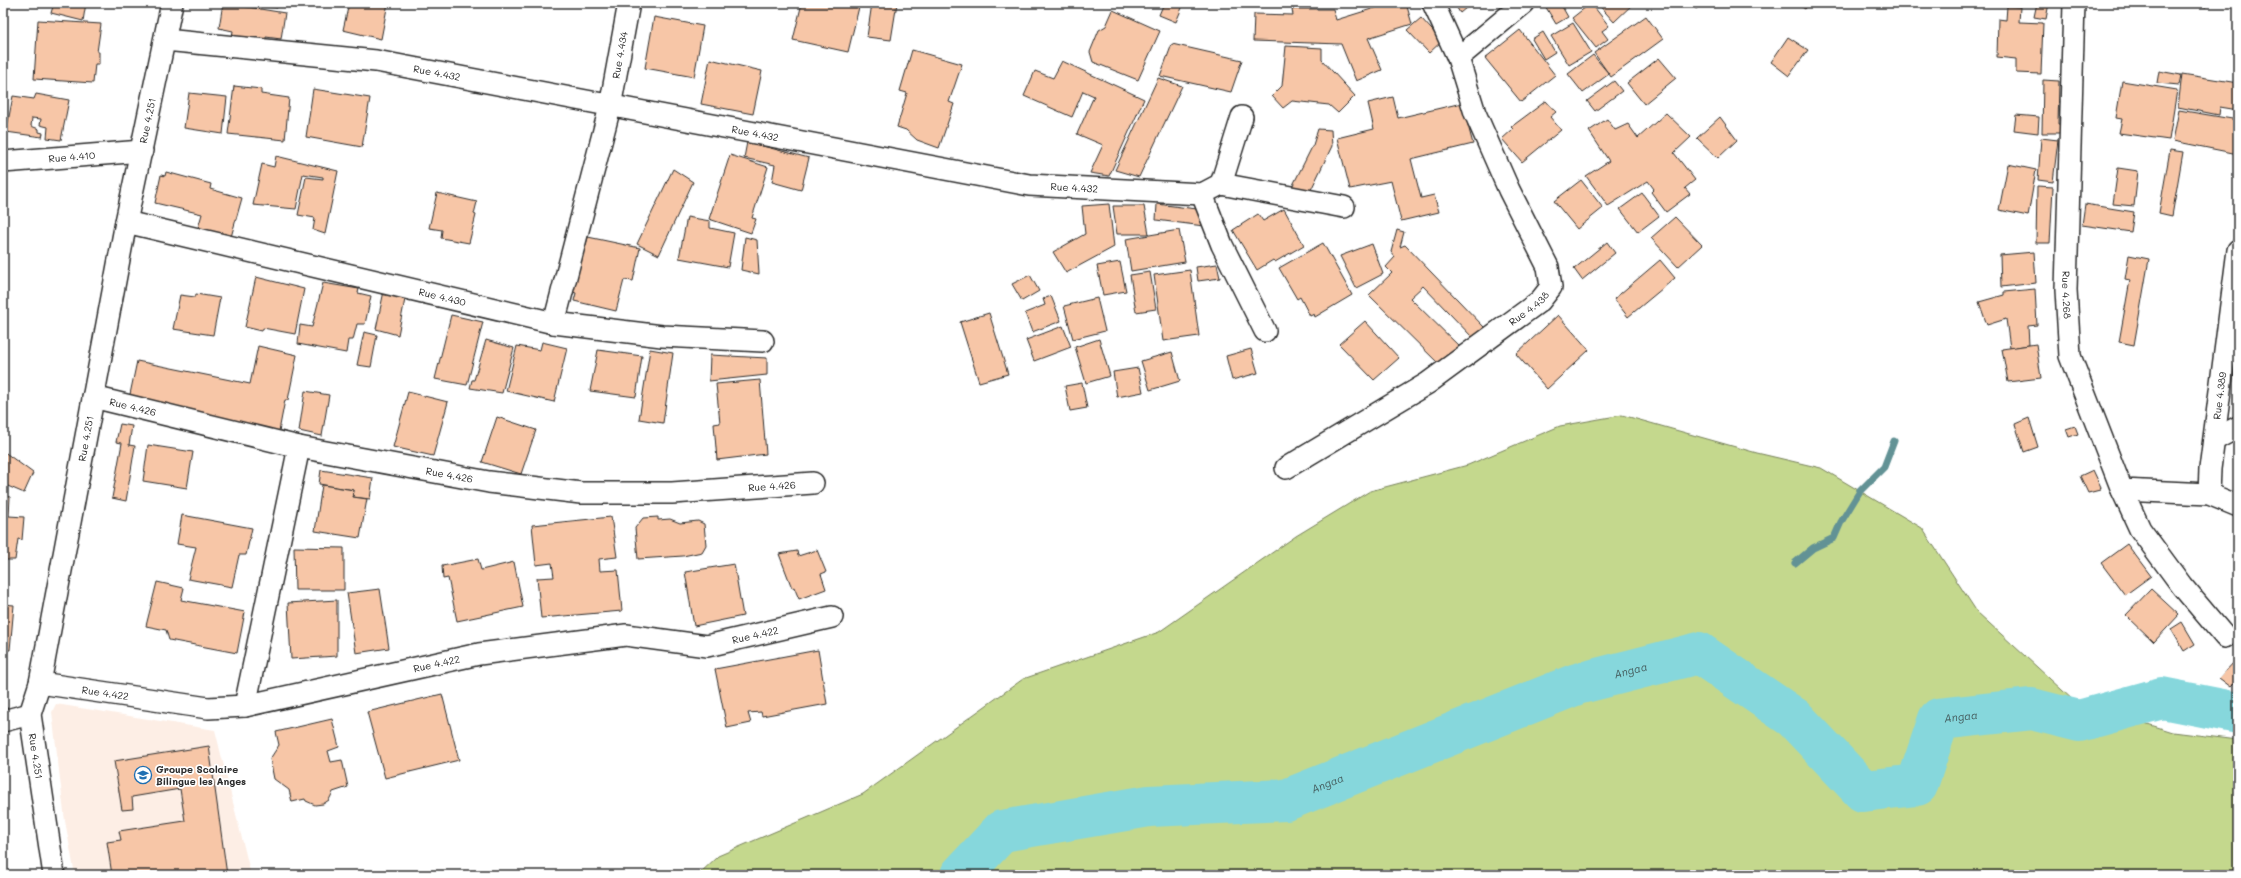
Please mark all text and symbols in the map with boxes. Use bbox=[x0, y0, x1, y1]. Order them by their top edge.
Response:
street label: Rue 4.434 bbox=[608, 30, 631, 80]
street label: Rue 4.432 bbox=[412, 61, 462, 84]
street label: Rue 4.251 bbox=[136, 97, 159, 144]
street label: Rue 4.432 bbox=[731, 122, 780, 144]
street label: Rue 4.410 bbox=[48, 148, 96, 165]
street label: Rue 4.432 bbox=[1050, 179, 1098, 196]
street label: Rue 4.268 bbox=[2059, 271, 2075, 319]
street label: Rue 4.430 bbox=[417, 284, 467, 309]
street label: Rue 4.438 bbox=[1506, 288, 1552, 329]
street label: Rue 4.389 bbox=[2209, 371, 2229, 420]
street label: Rue 4.426 bbox=[108, 394, 158, 419]
street label: Rue 4.251 bbox=[74, 415, 97, 462]
street label: Rue 4.426 bbox=[425, 464, 474, 486]
street label: Rue 4.426 bbox=[748, 477, 796, 495]
street label: Rue 4.422 bbox=[731, 623, 780, 647]
street label: Rue 4.422 bbox=[412, 652, 461, 675]
water label: Angaa bbox=[1612, 658, 1649, 681]
street label: Rue 4.422 bbox=[81, 682, 130, 703]
water label: Angaa bbox=[1943, 707, 1979, 725]
street label: Rue 4.251 bbox=[25, 732, 47, 780]
place label: Groupe Scolaire Bilingue les Anges bbox=[156, 762, 246, 788]
school or university icon: Groupe Scolaire Bilingue les Anges bbox=[133, 765, 153, 785]
water label: Angaa bbox=[1309, 770, 1346, 796]

